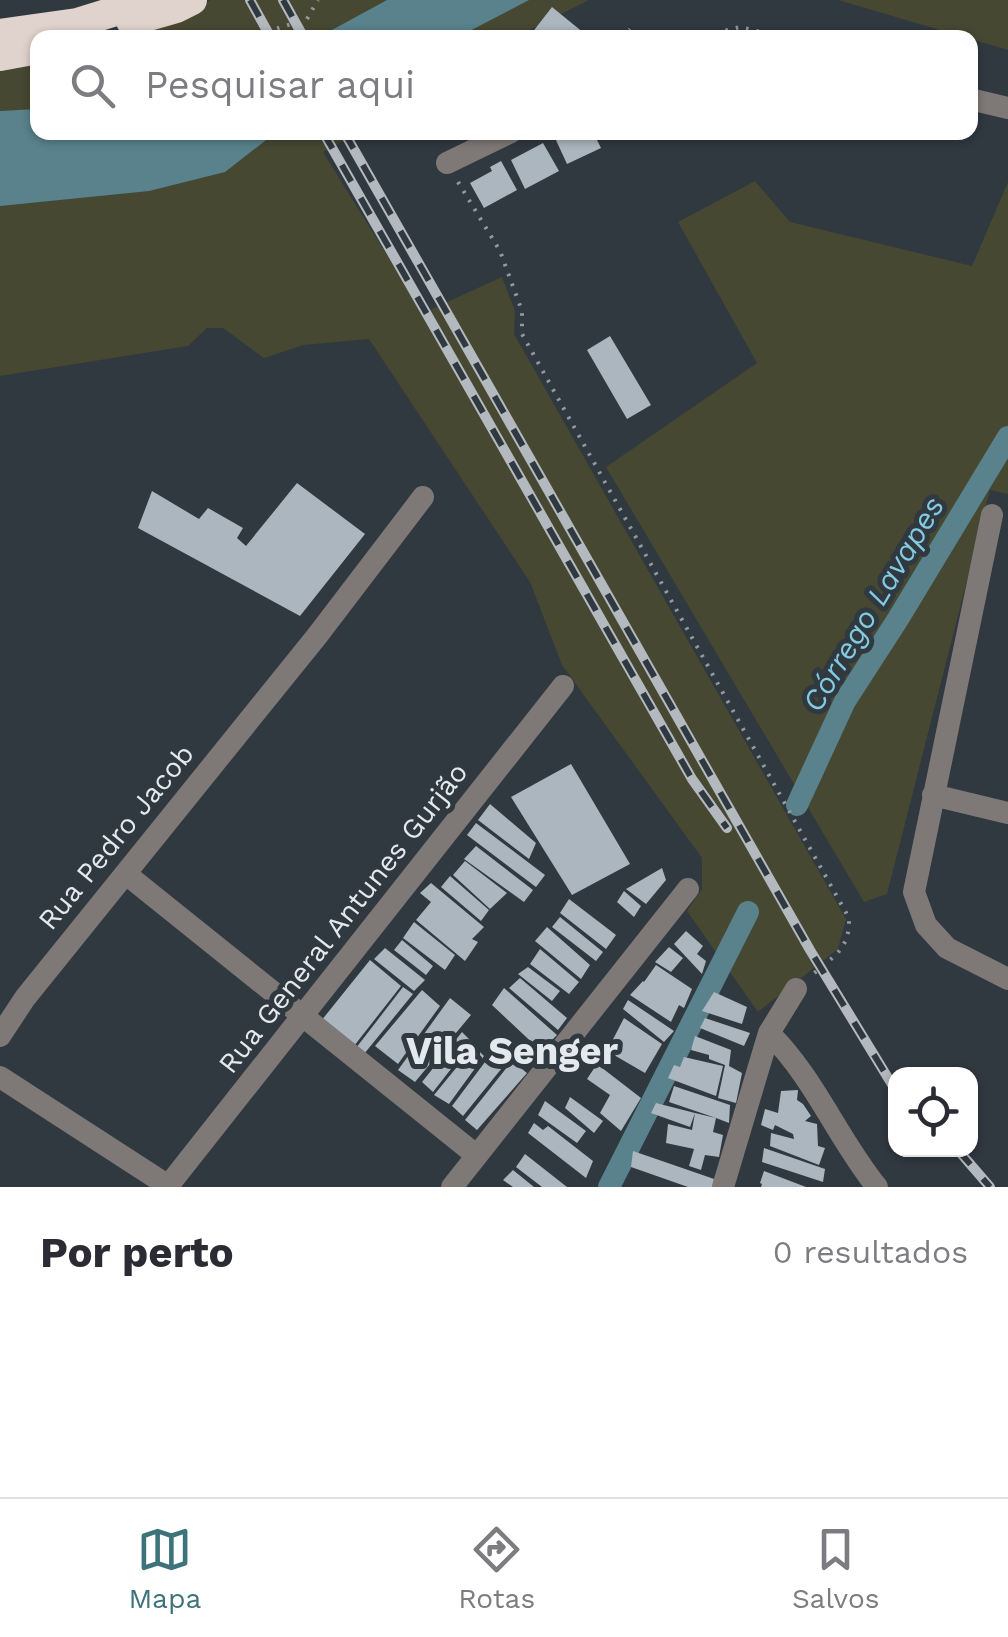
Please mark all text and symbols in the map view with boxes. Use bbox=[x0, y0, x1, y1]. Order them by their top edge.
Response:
search box bbox=[30, 30, 978, 140]
icon: search bbox=[65, 58, 120, 113]
text: Pesquisar aqui bbox=[145, 63, 415, 107]
water label: Córrego Lavapes bbox=[795, 490, 951, 718]
street label: Rua Pedro Jacob bbox=[31, 738, 201, 936]
street label: Rua General Antunes Gurjão bbox=[212, 756, 474, 1080]
district label: Vila Senger bbox=[406, 1029, 619, 1073]
map controls bbox=[888, 1067, 978, 1157]
button: locate bbox=[888, 1067, 978, 1157]
text: Por perto bbox=[40, 1228, 234, 1277]
text: 0 resultados bbox=[773, 1233, 968, 1271]
tab: Mapa bbox=[128, 1522, 201, 1615]
tab: Rotas bbox=[458, 1522, 535, 1615]
tab: Salvos bbox=[792, 1522, 880, 1615]

